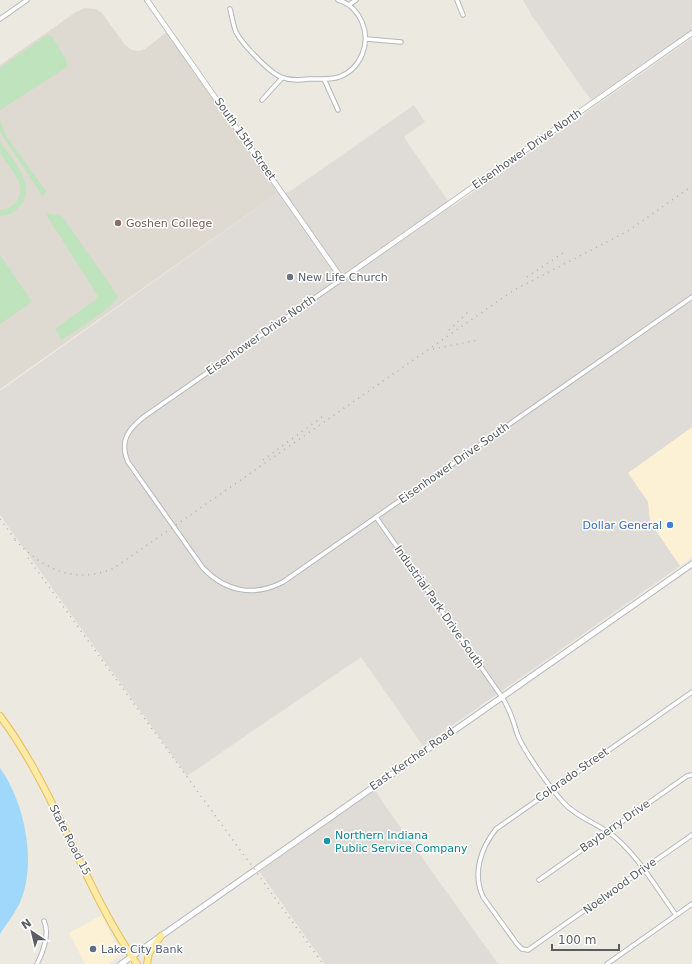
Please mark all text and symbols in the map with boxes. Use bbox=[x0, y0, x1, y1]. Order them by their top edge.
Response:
street label: South 15th Street bbox=[212, 95, 279, 183]
street label: Eisenhower Drive North bbox=[470, 106, 584, 192]
place label: Goshen College bbox=[126, 217, 212, 230]
marker: Goshen College bbox=[113, 218, 123, 228]
place label: New Life Church bbox=[298, 271, 388, 284]
marker: New Life Church bbox=[285, 272, 295, 282]
street label: Eisenhower Drive North bbox=[204, 292, 318, 378]
street label: Eisenhower Drive South bbox=[396, 420, 512, 506]
place label: Dollar General bbox=[583, 519, 662, 532]
marker: Dollar General bbox=[665, 520, 675, 530]
street label: Industrial Park Drive South bbox=[391, 543, 487, 671]
street label: East Kercher Road bbox=[367, 725, 457, 793]
street label: Colorado Street bbox=[533, 745, 612, 805]
street label: Bayberry Drive bbox=[577, 797, 653, 855]
street label: State Road 15 bbox=[47, 802, 93, 878]
place label: Northern Indiana Public Service Company bbox=[335, 829, 468, 855]
marker: Northern Indiana Public Service Company bbox=[322, 836, 332, 846]
street label: Noelwood Drive bbox=[581, 855, 659, 917]
north arrow bbox=[12, 912, 52, 952]
text: N bbox=[19, 916, 34, 932]
scale bar bbox=[552, 926, 619, 952]
text: 100 m bbox=[558, 933, 596, 947]
place label: Lake City Bank bbox=[101, 943, 183, 956]
marker: Lake City Bank bbox=[88, 944, 98, 954]

